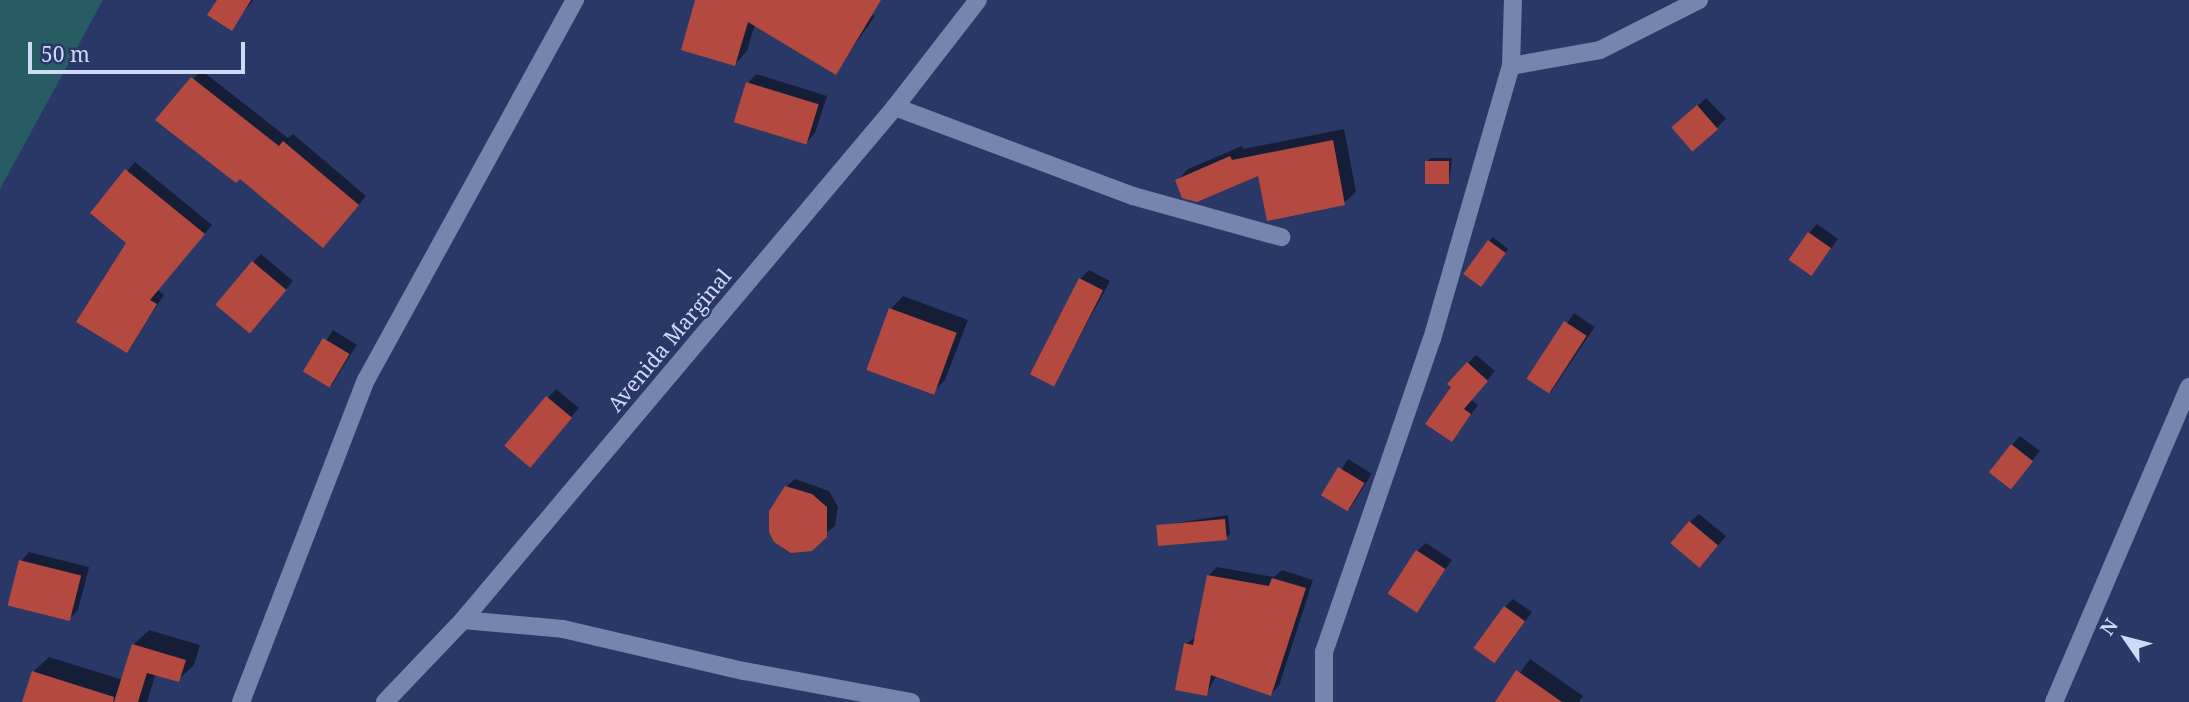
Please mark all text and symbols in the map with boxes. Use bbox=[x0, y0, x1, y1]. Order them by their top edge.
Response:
scale bar bbox=[32, 28, 248, 72]
text: 50 m bbox=[41, 40, 90, 68]
street label: Avenida Marginal bbox=[602, 263, 736, 417]
north arrow bbox=[2091, 604, 2161, 674]
text: N bbox=[2094, 613, 2124, 641]

